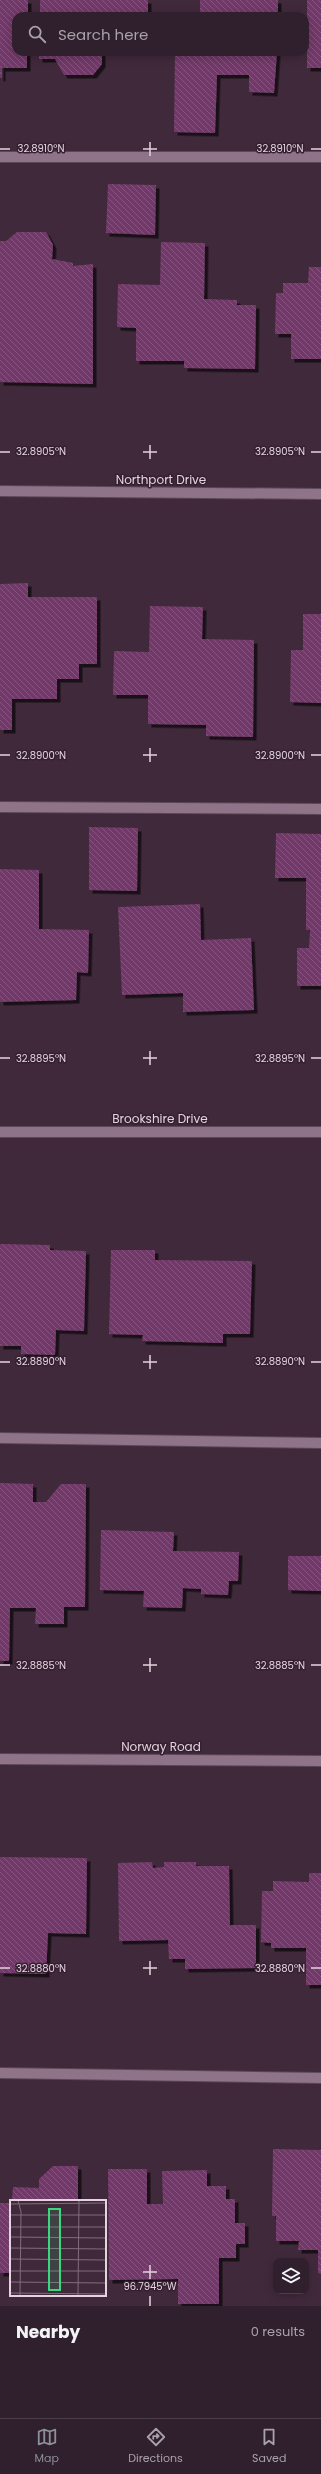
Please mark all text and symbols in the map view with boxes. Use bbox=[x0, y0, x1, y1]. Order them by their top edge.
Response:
search box bbox=[12, 12, 309, 56]
icon: search bbox=[26, 23, 48, 45]
text: Search here bbox=[58, 24, 148, 45]
text: 32.8910°N bbox=[18, 141, 64, 156]
text: 32.8910°N bbox=[257, 141, 303, 156]
text: 32.8905°N bbox=[16, 444, 66, 459]
text: 32.8905°N bbox=[255, 444, 305, 459]
street label: Northport Drive bbox=[116, 471, 206, 488]
text: 32.8900°N bbox=[16, 748, 66, 763]
text: 32.8900°N bbox=[255, 748, 305, 763]
text: 32.8895°N bbox=[16, 1051, 66, 1066]
text: 32.8895°N bbox=[255, 1051, 305, 1066]
street label: Brookshire Drive bbox=[112, 1110, 208, 1127]
text: 32.8890°N bbox=[16, 1354, 66, 1369]
text: 32.8890°N bbox=[255, 1354, 305, 1369]
text: 32.8885°N bbox=[16, 1658, 66, 1673]
text: 32.8885°N bbox=[255, 1658, 305, 1673]
street label: Norway Road bbox=[121, 1738, 201, 1755]
text: 32.8880°N bbox=[16, 1961, 66, 1976]
text: 32.8880°N bbox=[255, 1961, 305, 1976]
inset map bbox=[10, 2200, 106, 2296]
map controls bbox=[273, 2258, 309, 2294]
button: layers bbox=[273, 2258, 309, 2294]
text: 96.7945°W bbox=[124, 2279, 177, 2294]
text: Nearby bbox=[16, 2320, 80, 2344]
text: 0 results bbox=[251, 2322, 305, 2341]
tab: Map bbox=[35, 2426, 59, 2467]
tab: Directions bbox=[128, 2426, 183, 2467]
tab: Saved bbox=[252, 2426, 286, 2467]

